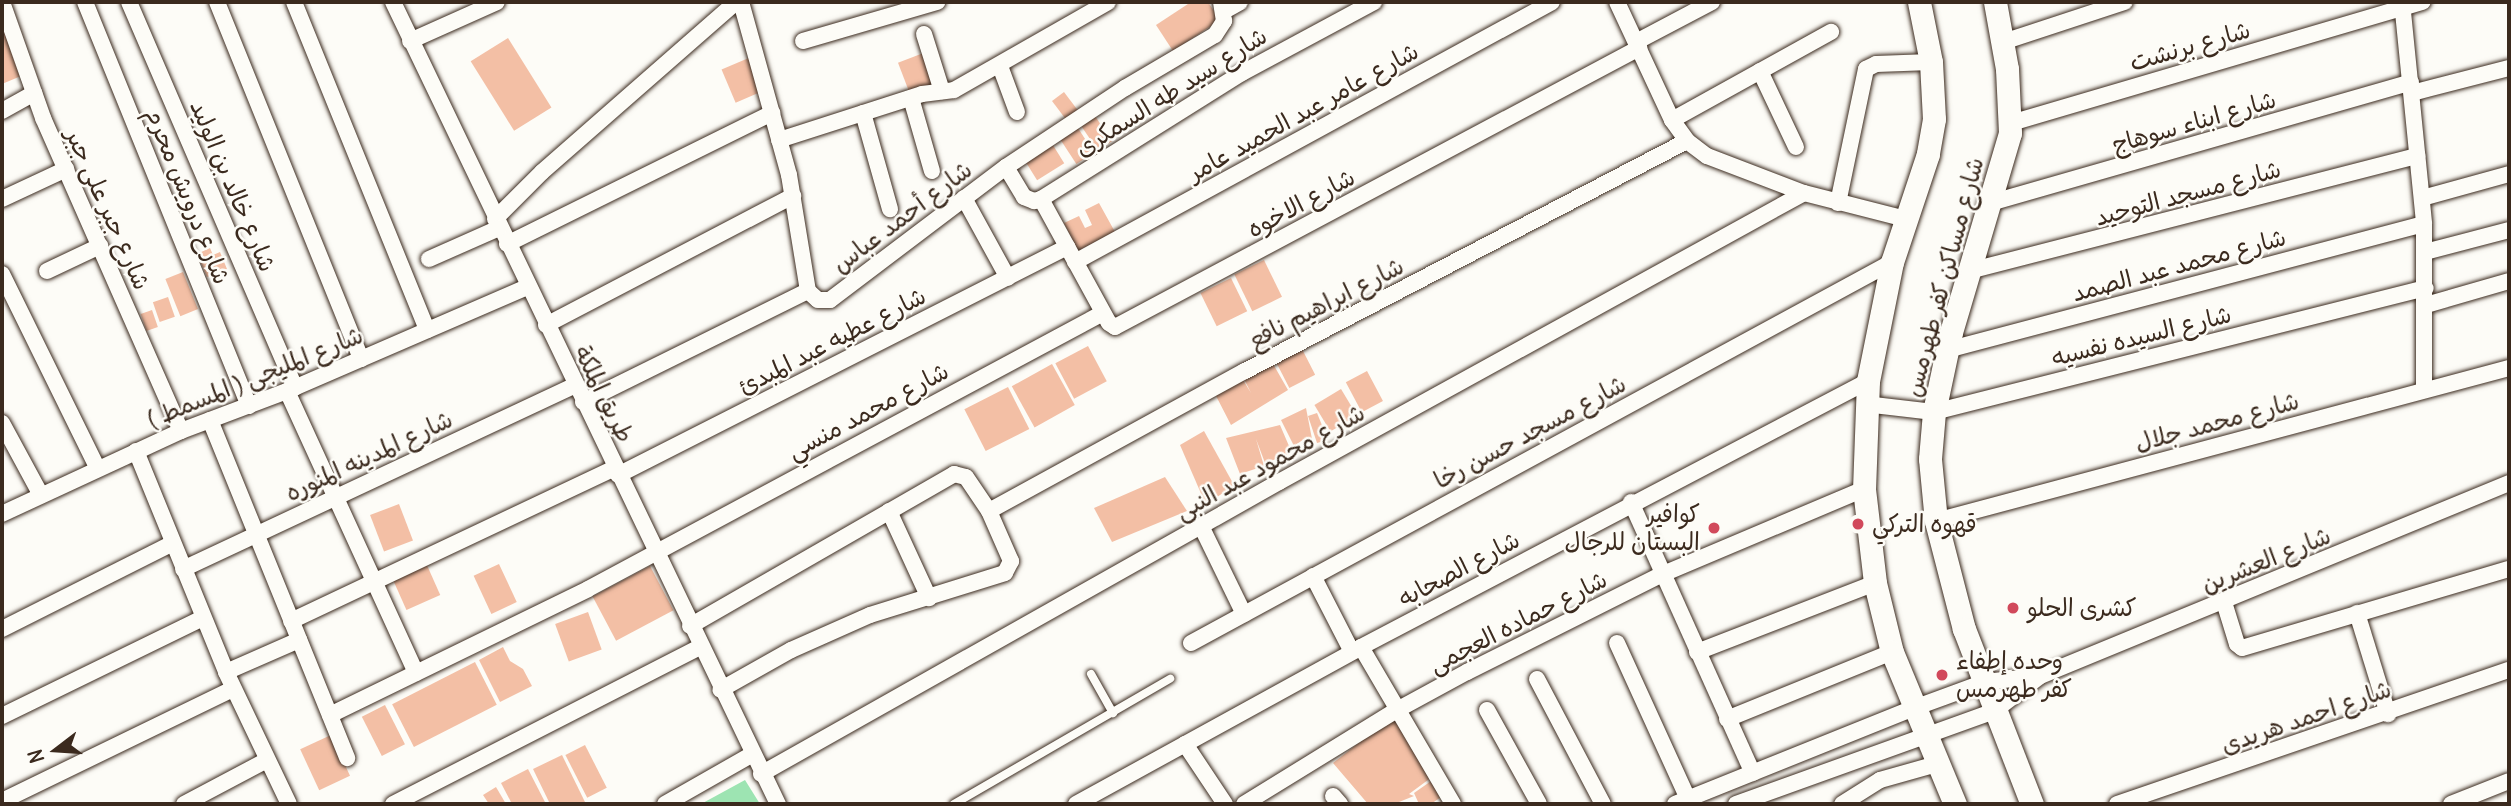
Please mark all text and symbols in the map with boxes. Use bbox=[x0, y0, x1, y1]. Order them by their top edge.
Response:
street label: شارع برنشت bbox=[2126, 15, 2254, 77]
street label: شارع سيد طه السمكرى bbox=[1070, 21, 1272, 163]
street label: شارع عامر عبد الحميد عامر bbox=[1182, 36, 1424, 188]
street label: شارع ابناء سوهاج bbox=[2109, 85, 2279, 159]
street label: شارع خالد بن الوليد bbox=[184, 96, 282, 276]
street label: شارع درويش محرم bbox=[140, 104, 236, 288]
street label: شارع جبر على جبر bbox=[60, 124, 156, 294]
street label: شارع مساكن كفر طهرمس bbox=[1898, 154, 1990, 400]
street label: شارع مسجد التوحيد bbox=[2092, 154, 2284, 232]
street label: شارع أحمد عباس bbox=[826, 155, 978, 279]
street label: شارع الاخوه bbox=[1242, 163, 1360, 243]
street label: شارع محمد عبد الصمد bbox=[2069, 223, 2289, 307]
street label: شارع ابراهيم نافع bbox=[1243, 251, 1409, 355]
street label: شارع عطيه عبد المبدئ bbox=[733, 281, 931, 401]
street label: شارع السيده نفسيه bbox=[2048, 300, 2234, 372]
street label: شارع المليجى ( المسمط ) bbox=[143, 321, 367, 433]
street label: طريق الملكة bbox=[568, 341, 640, 447]
street label: شارع محمد منسي bbox=[782, 356, 954, 466]
street label: شارع مسجد حسن رخا bbox=[1429, 369, 1631, 495]
street label: شارع محمد جلال bbox=[2132, 386, 2302, 458]
street label: شارع محمود عبد النبى bbox=[1170, 398, 1370, 526]
street label: شارع المدينه المنوره bbox=[281, 405, 457, 507]
place label: كوافير البستان للرجال bbox=[1565, 500, 1700, 556]
place label: قهوه التركي bbox=[1872, 510, 1977, 538]
marker: قهوه التركي bbox=[1850, 516, 1866, 532]
marker: كوافير البستان للرجال bbox=[1706, 520, 1722, 536]
street label: شارع العشرين bbox=[2197, 521, 2335, 599]
street label: شارع الصحابه bbox=[1393, 525, 1525, 613]
street label: شارع حماده العجمى bbox=[1424, 565, 1612, 679]
place label: كشرى الحلو bbox=[2027, 594, 2137, 622]
marker: كشرى الحلو bbox=[2005, 600, 2021, 616]
place label: وحده إطفاء كفر طهرمس bbox=[1956, 647, 2072, 703]
marker: وحده إطفاء كفر طهرمس bbox=[1934, 667, 1950, 683]
street label: شارع احمد هريدى bbox=[2217, 674, 2395, 760]
north arrow bbox=[21, 715, 91, 785]
text: N bbox=[23, 746, 49, 766]

